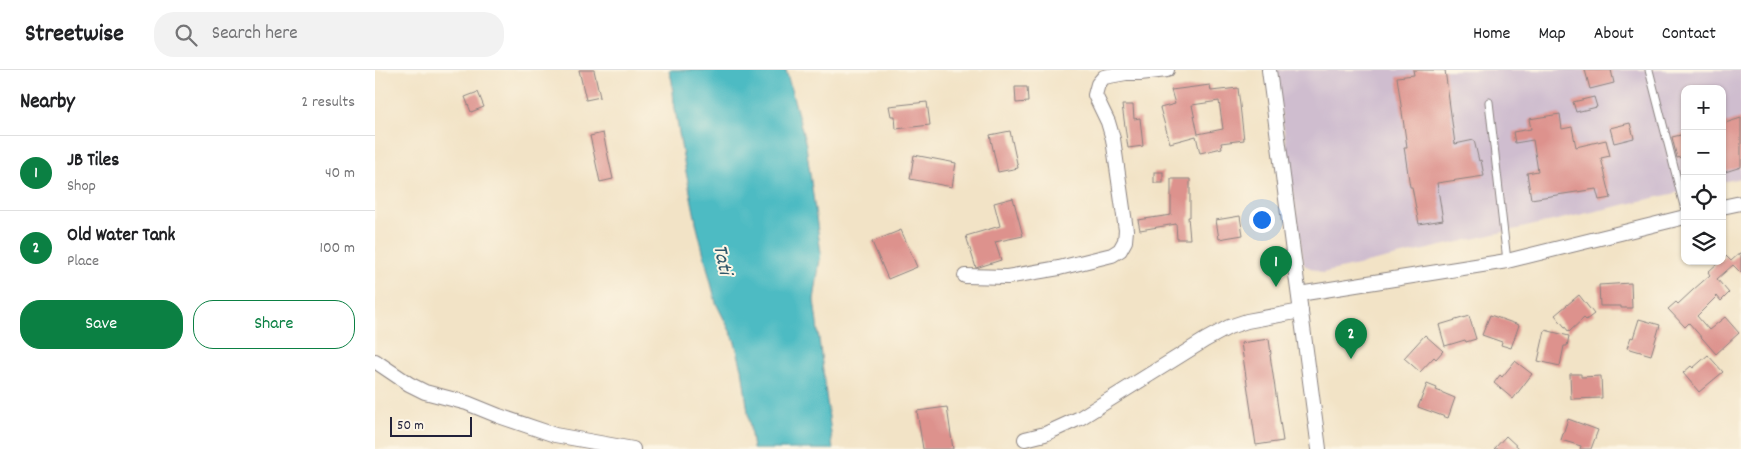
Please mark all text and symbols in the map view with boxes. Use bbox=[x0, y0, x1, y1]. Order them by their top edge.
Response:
search box bbox=[154, 12, 504, 57]
text: Streetwise bbox=[25, 18, 124, 52]
icon: search bbox=[172, 21, 200, 49]
text: Search here bbox=[212, 21, 298, 48]
text: Home bbox=[1473, 22, 1510, 47]
text: Map bbox=[1538, 22, 1566, 47]
text: About bbox=[1594, 22, 1634, 47]
text: Contact bbox=[1662, 22, 1716, 47]
map controls bbox=[1681, 85, 1726, 265]
button: + bbox=[1681, 85, 1726, 130]
text: Nearby bbox=[20, 88, 75, 118]
text: 2 results bbox=[301, 91, 355, 114]
button: − bbox=[1681, 130, 1726, 175]
text: JB Tiles bbox=[67, 148, 119, 175]
text: 1 bbox=[34, 162, 38, 185]
text: 40 m bbox=[325, 162, 355, 185]
text: Shop bbox=[67, 175, 96, 198]
button: locate bbox=[1681, 175, 1726, 220]
your location bbox=[1249, 207, 1275, 233]
button: layers bbox=[1681, 220, 1726, 265]
text: Old Water Tank bbox=[67, 223, 175, 250]
text: 2 bbox=[33, 237, 40, 260]
text: 100 m bbox=[319, 237, 355, 260]
water label: Tati bbox=[703, 242, 739, 280]
pin: 1 bbox=[1260, 246, 1292, 287]
text: Place bbox=[67, 250, 99, 273]
button: Save bbox=[20, 300, 183, 349]
button: Share bbox=[193, 300, 355, 349]
pin: 2 bbox=[1335, 318, 1367, 359]
scale bar bbox=[390, 414, 473, 437]
text: 50 m bbox=[397, 416, 424, 436]

